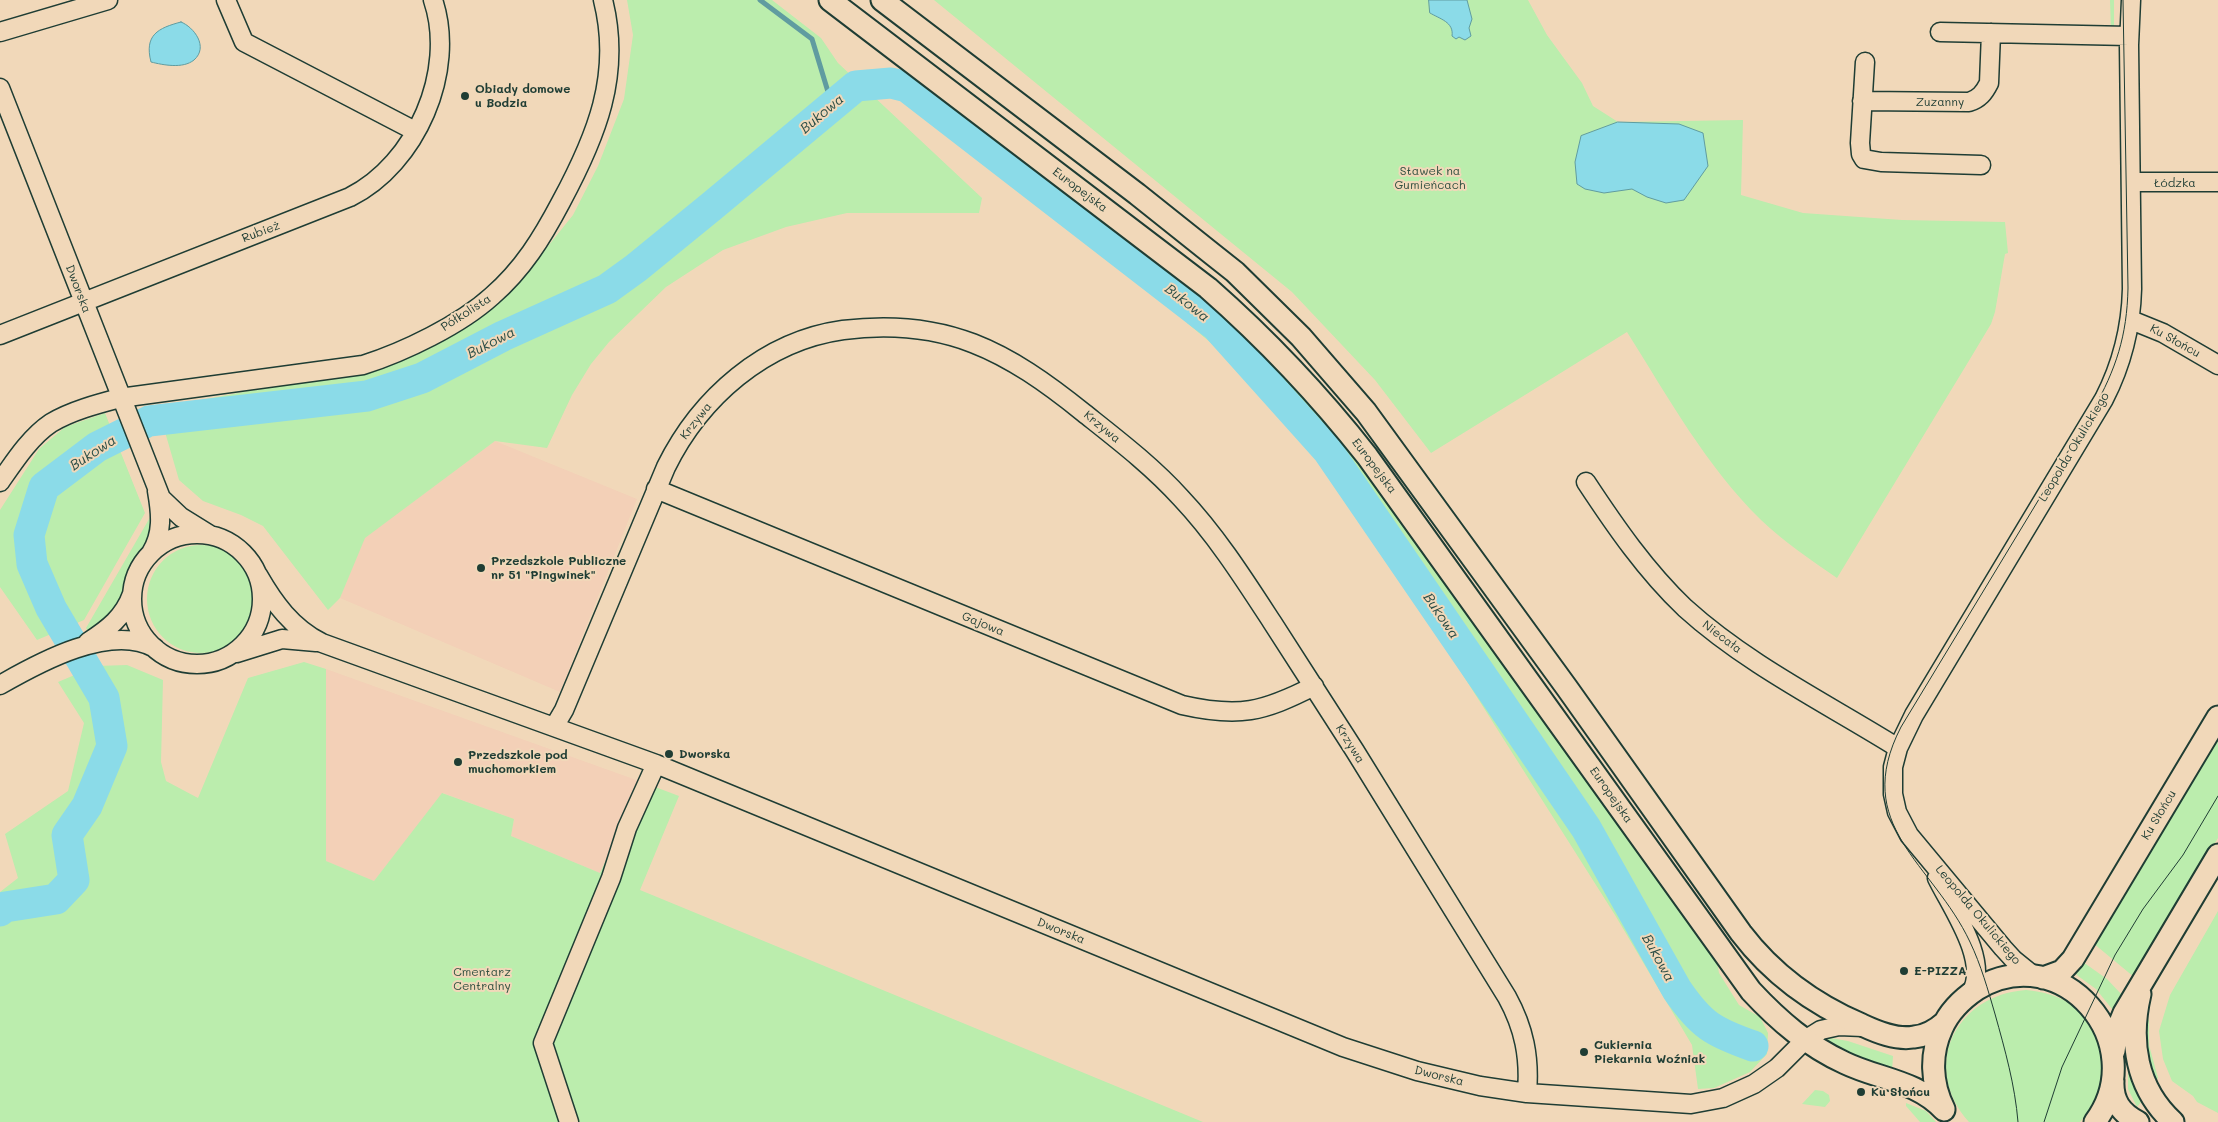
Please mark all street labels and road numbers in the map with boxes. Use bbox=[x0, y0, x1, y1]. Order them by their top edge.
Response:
street label: Zuzanny bbox=[1916, 95, 1964, 109]
street label: Europejska bbox=[1050, 165, 1110, 215]
street label: Łódzka bbox=[2154, 176, 2196, 190]
street label: Rubież bbox=[240, 218, 282, 246]
street label: Dworska bbox=[62, 263, 94, 315]
street label: Półkolista bbox=[438, 291, 494, 335]
street label: Ku Słońcu bbox=[2147, 321, 2203, 361]
street label: Leopolda Okulickiego bbox=[2036, 390, 2112, 504]
street label: Krzywa bbox=[677, 400, 715, 442]
street label: Krzywa bbox=[1081, 408, 1123, 446]
street label: Europejska bbox=[1349, 436, 1399, 496]
street label: Gajowa bbox=[960, 609, 1006, 639]
street label: Niecała bbox=[1699, 617, 1745, 657]
street label: Krzywa bbox=[1332, 722, 1368, 766]
street label: Europejska bbox=[1586, 764, 1636, 826]
street label: Ku Słońcu bbox=[2139, 787, 2179, 843]
street label: Leopolda Okulickiego bbox=[1932, 862, 2024, 968]
street label: Dworska bbox=[1035, 915, 1087, 947]
street label: Dworska bbox=[1413, 1063, 1465, 1089]

